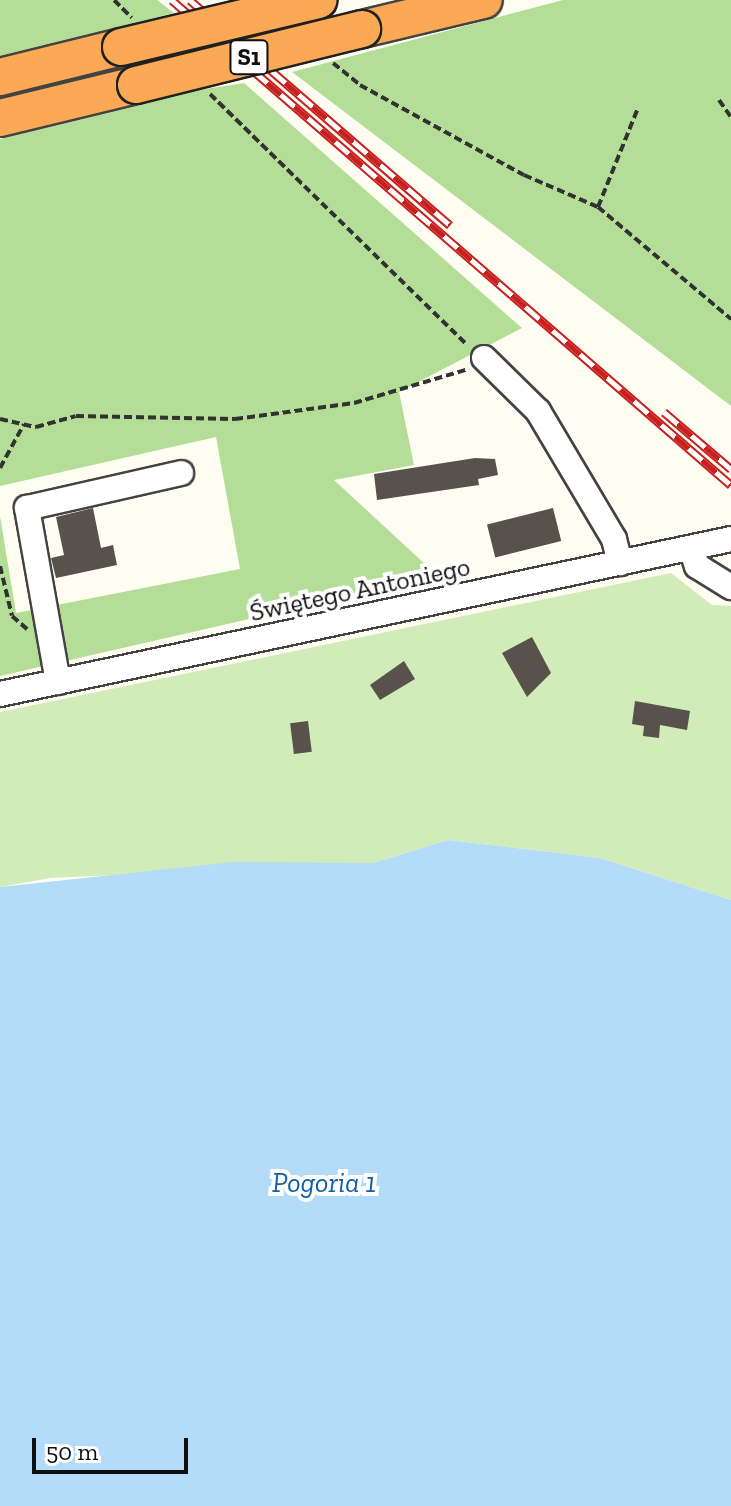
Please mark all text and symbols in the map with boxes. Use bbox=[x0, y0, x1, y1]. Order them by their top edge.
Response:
road number: S1 bbox=[229, 37, 269, 77]
street label: Świętego Antoniego bbox=[247, 551, 473, 629]
water label: Pogoria 1 bbox=[272, 1166, 376, 1200]
scale bar bbox=[36, 1422, 192, 1472]
text: 50 m bbox=[46, 1437, 98, 1466]

